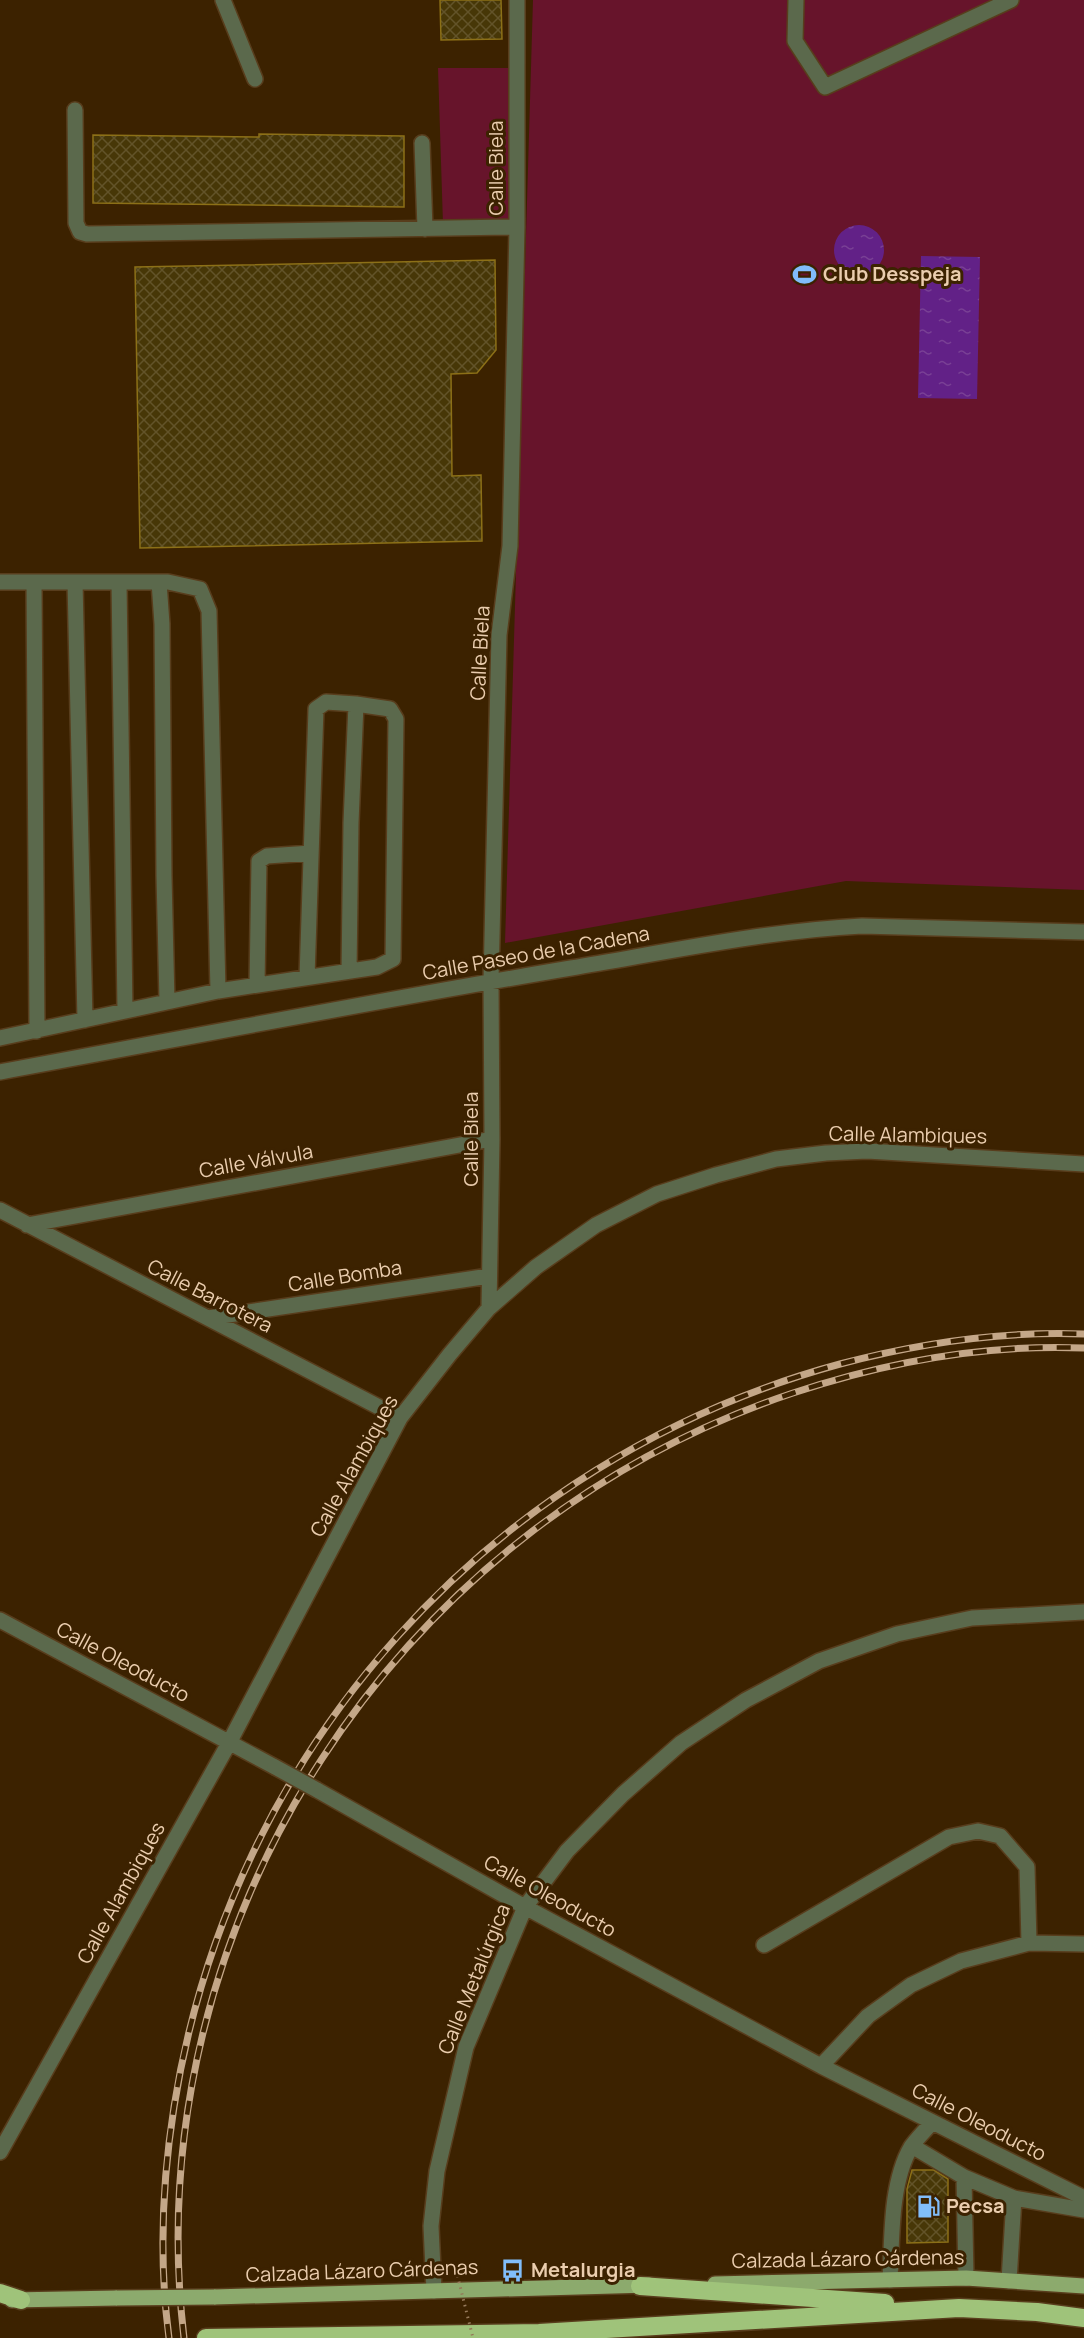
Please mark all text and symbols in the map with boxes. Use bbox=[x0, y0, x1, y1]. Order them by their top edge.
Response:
street label: Calle Biela bbox=[482, 121, 509, 215]
place label: Club Desspeja bbox=[823, 260, 962, 287]
sports icon: Club Desspeja bbox=[792, 261, 818, 287]
street label: Calle Biela bbox=[464, 605, 495, 701]
street label: Calle Paseo de la Cadena bbox=[420, 919, 652, 986]
street label: Calle Biela bbox=[457, 1092, 484, 1186]
street label: Calle Alambiques bbox=[829, 1120, 987, 1149]
street label: Calle Válvula bbox=[197, 1137, 315, 1184]
street label: Calle Barrotera bbox=[143, 1252, 277, 1339]
street label: Calle Bomba bbox=[286, 1253, 404, 1298]
street label: Calle Alambiques bbox=[303, 1390, 404, 1542]
street label: Calle Oleoducto bbox=[52, 1615, 195, 1708]
street label: Calle Alambiques bbox=[70, 1817, 171, 1969]
street label: Calle Oleoducto bbox=[479, 1848, 621, 1943]
street label: Calle Metalúrgica bbox=[431, 1900, 516, 2058]
street label: Calle Oleoducto bbox=[907, 2076, 1051, 2167]
place label: Pecsa bbox=[946, 2192, 1005, 2219]
fuel station icon: Pecsa bbox=[915, 2193, 941, 2219]
street label: Calzada Lázaro Cárdenas bbox=[731, 2243, 964, 2274]
street label: Calzada Lázaro Cárdenas bbox=[245, 2253, 479, 2288]
place label: Metalurgia bbox=[531, 2256, 635, 2283]
bus stop icon: Metalurgia bbox=[500, 2257, 526, 2283]

